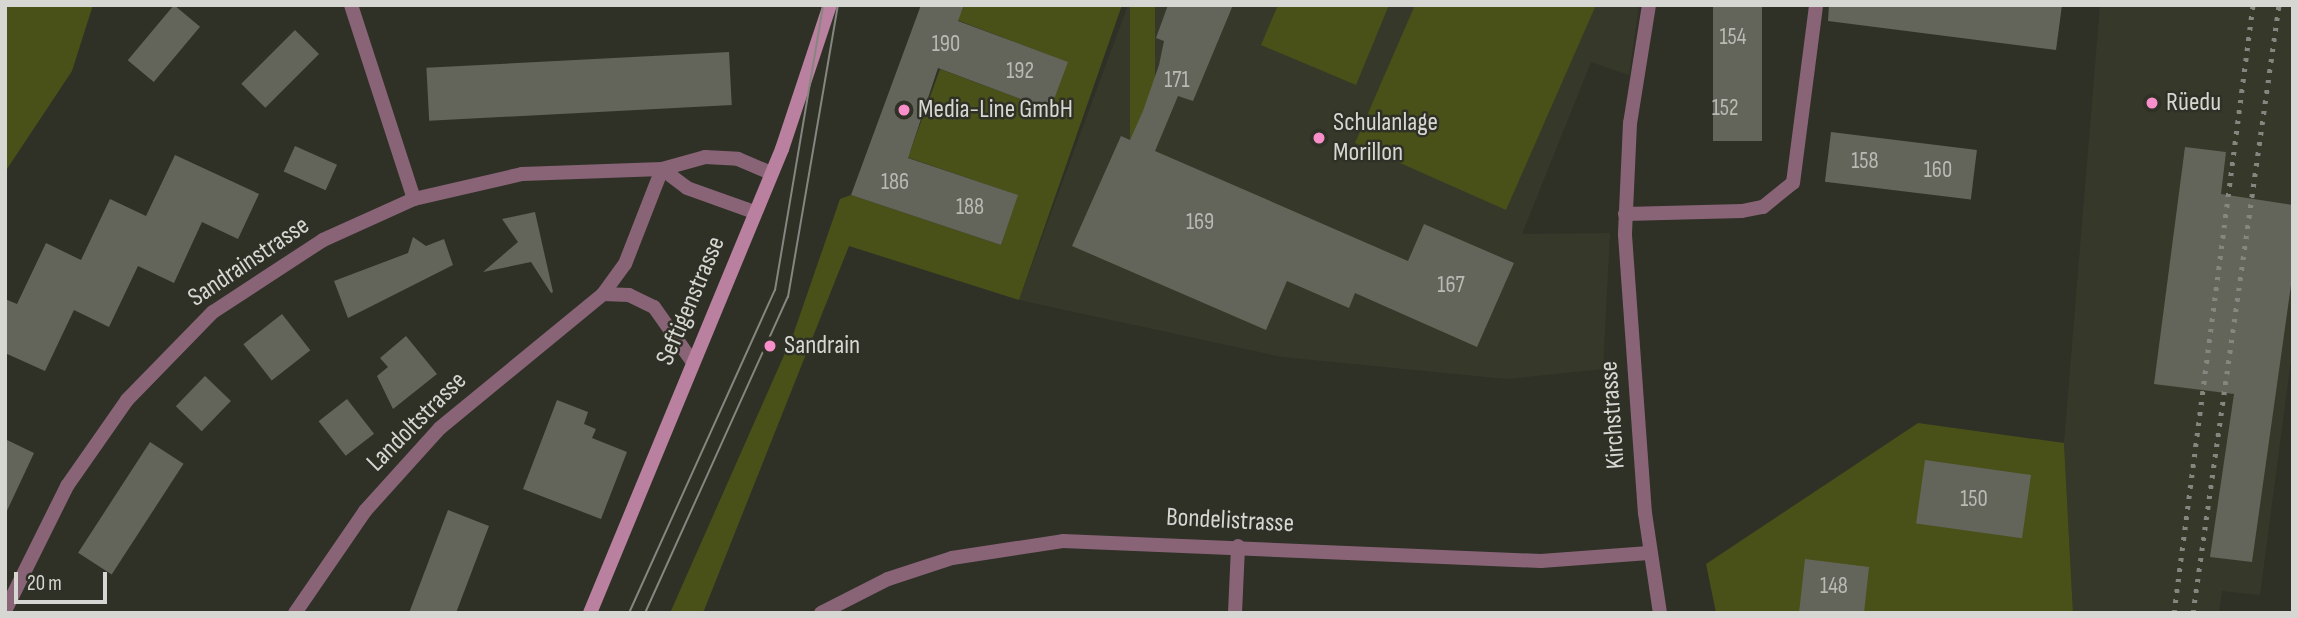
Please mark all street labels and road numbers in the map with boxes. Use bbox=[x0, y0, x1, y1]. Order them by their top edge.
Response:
street label: Sandrainstrasse bbox=[183, 210, 315, 314]
street label: Seftigenstrasse bbox=[650, 232, 732, 370]
street label: Kirchstrasse bbox=[1594, 360, 1632, 470]
street label: Landoltstrasse bbox=[361, 366, 473, 478]
street label: Bondelistrasse bbox=[1165, 502, 1295, 540]

